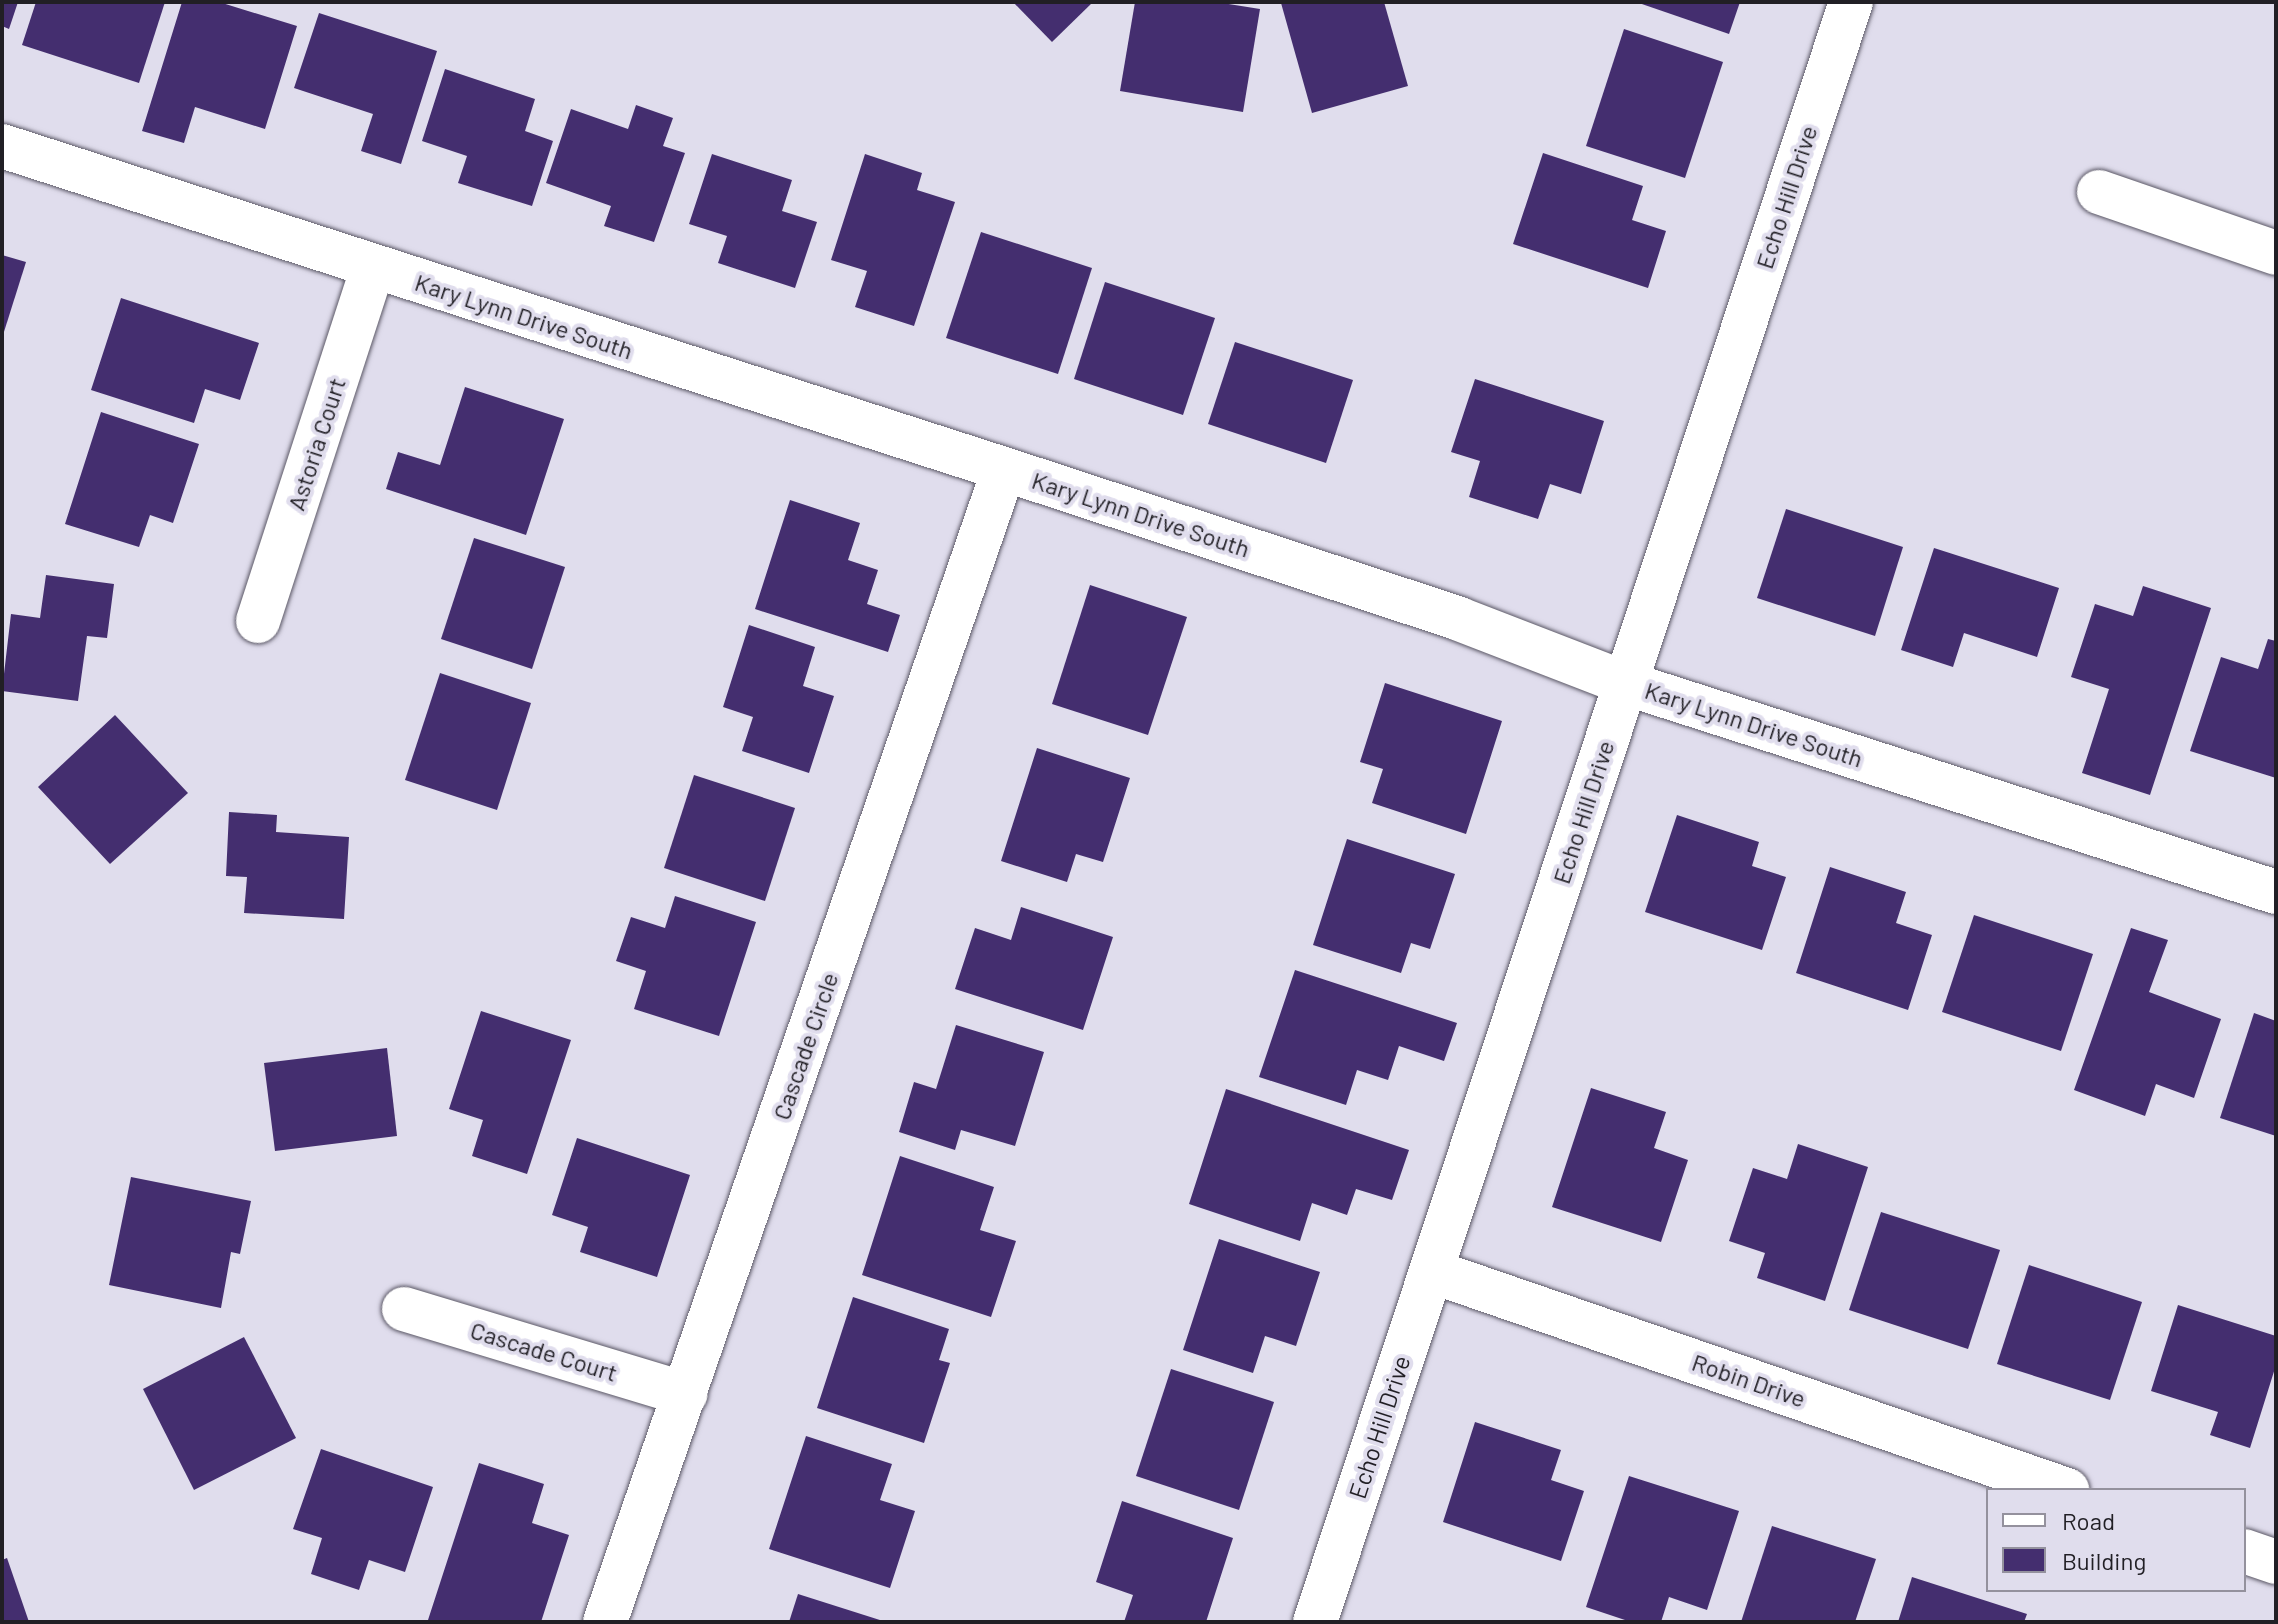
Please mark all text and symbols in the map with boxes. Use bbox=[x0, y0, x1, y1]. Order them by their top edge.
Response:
street label: Echo Hill Drive bbox=[1749, 122, 1823, 272]
street label: Kary Lynn Drive South bbox=[412, 267, 636, 365]
street label: Astoria Court bbox=[281, 374, 351, 514]
street label: Kary Lynn Drive South bbox=[1029, 465, 1253, 563]
street label: Kary Lynn Drive South bbox=[1642, 675, 1866, 773]
street label: Echo Hill Drive bbox=[1546, 737, 1620, 887]
street label: Cascade Circle bbox=[766, 969, 844, 1123]
street label: Cascade Court bbox=[467, 1315, 621, 1387]
street label: Robin Drive bbox=[1688, 1347, 1810, 1413]
street label: Echo Hill Drive bbox=[1342, 1352, 1416, 1502]
legend bbox=[1986, 1488, 2246, 1592]
text: Road bbox=[2062, 1506, 2115, 1535]
text: Building bbox=[2062, 1546, 2146, 1575]

